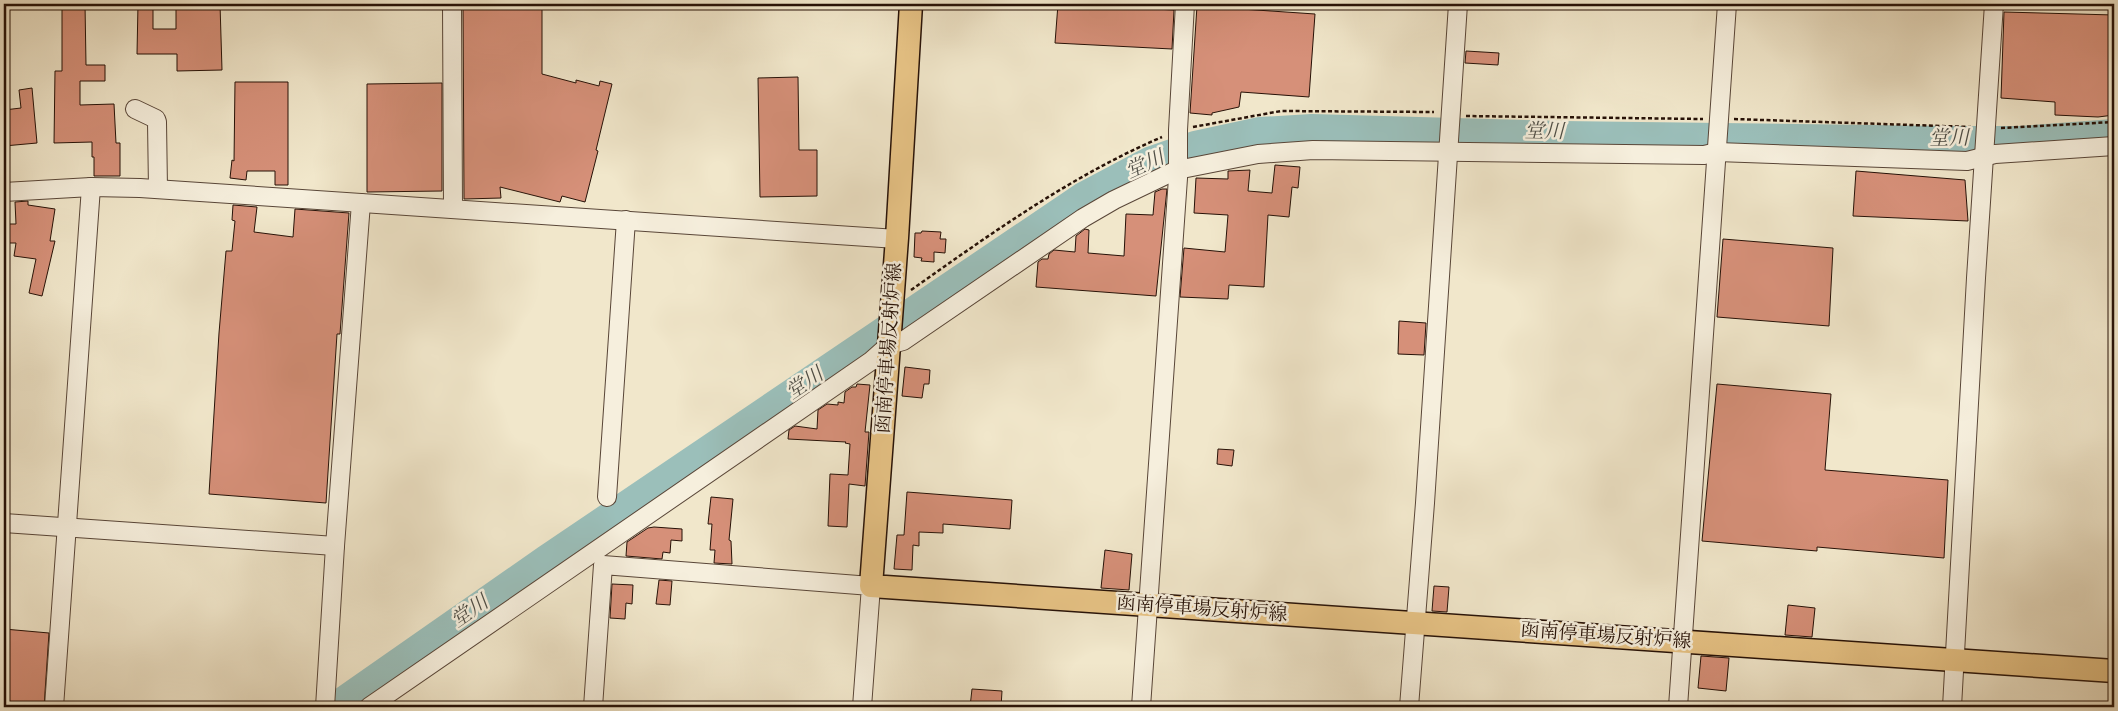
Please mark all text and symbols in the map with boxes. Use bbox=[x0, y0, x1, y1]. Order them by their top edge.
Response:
water label: 堂川 bbox=[1524, 119, 1566, 145]
water label: 堂川 bbox=[1929, 126, 1971, 152]
water label: 堂川 bbox=[1122, 145, 1170, 185]
street label: 函南停車場反射炉線 bbox=[872, 262, 906, 434]
water label: 堂川 bbox=[781, 361, 830, 406]
water label: 堂川 bbox=[446, 589, 495, 634]
street label: 函南停車場反射炉線 bbox=[1116, 592, 1288, 626]
street label: 函南停車場反射炉線 bbox=[1520, 619, 1692, 653]

